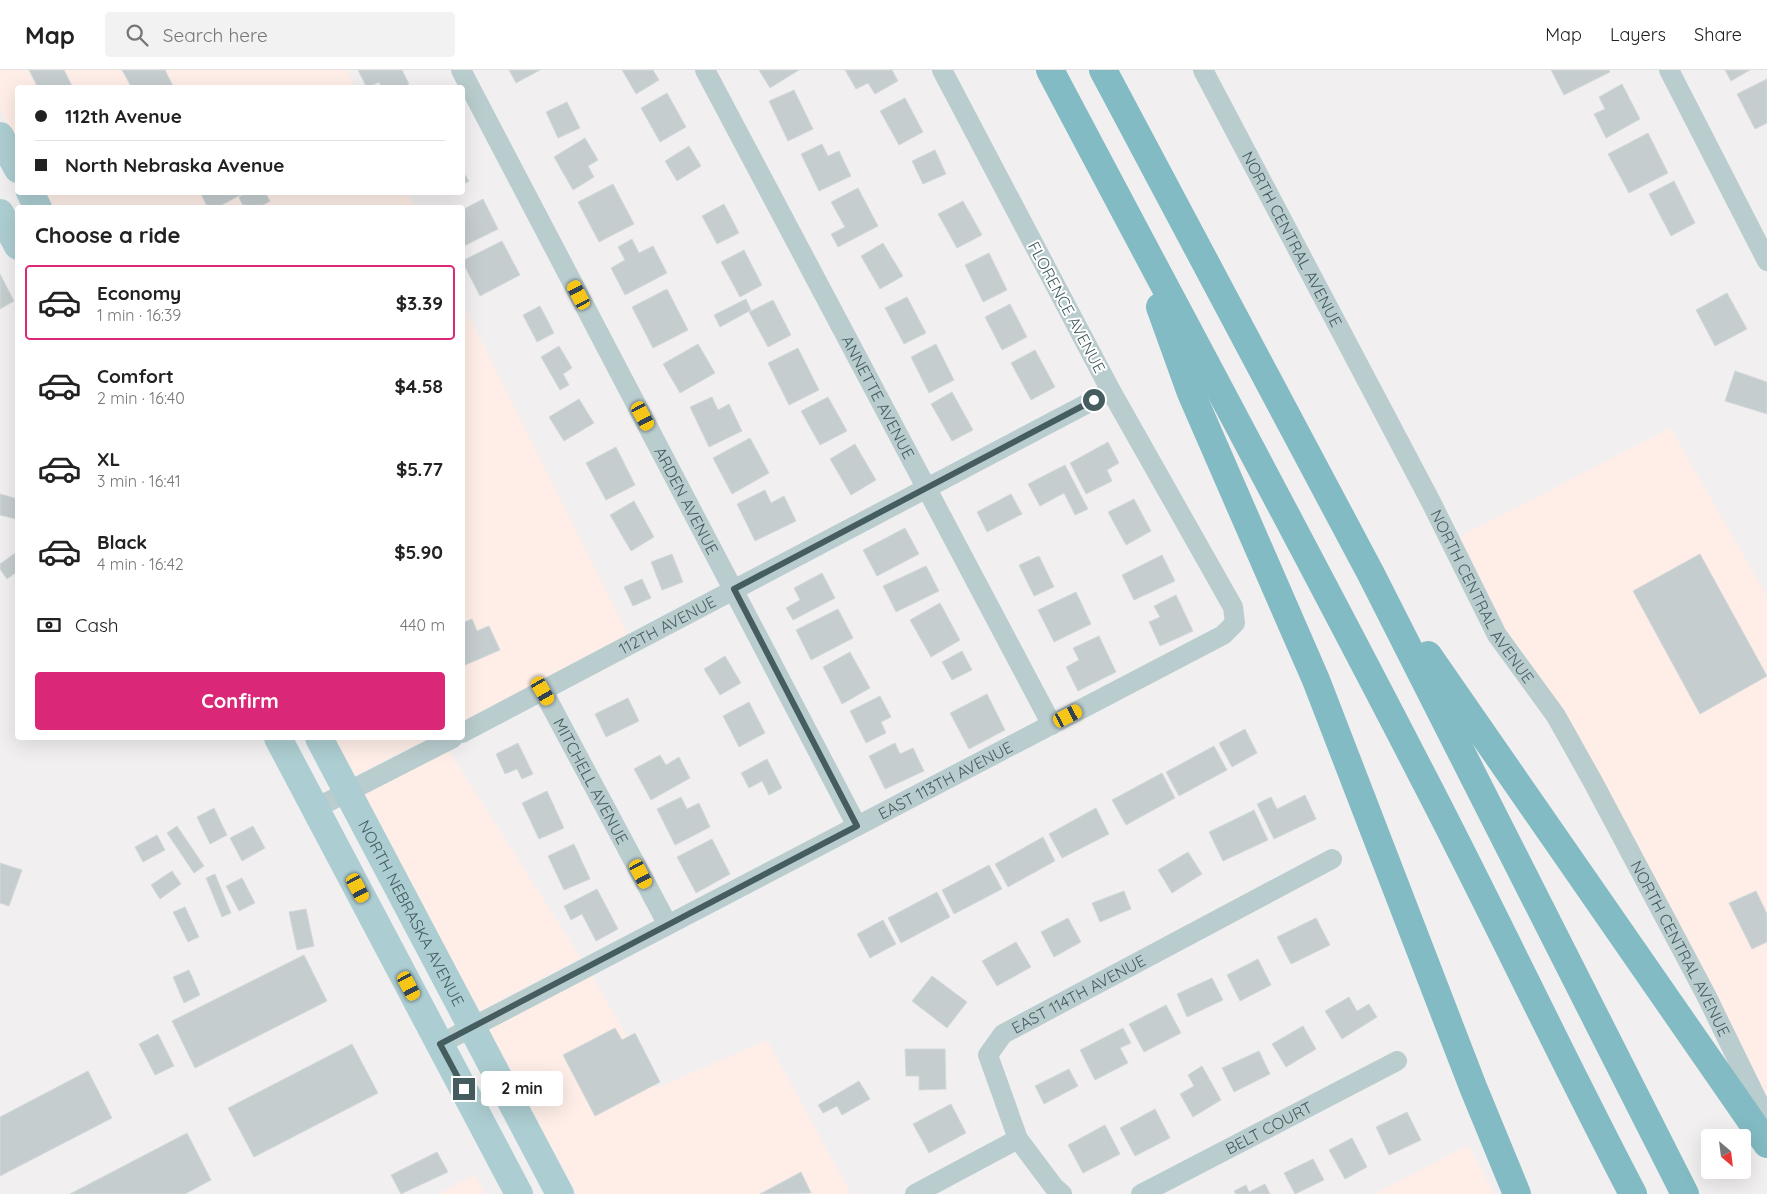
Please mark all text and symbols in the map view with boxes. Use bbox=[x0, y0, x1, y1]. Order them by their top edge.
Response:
search box bbox=[105, 12, 455, 57]
text: Map bbox=[25, 20, 75, 50]
icon: search bbox=[123, 21, 151, 49]
text: Search here bbox=[163, 23, 268, 47]
text: Map bbox=[1545, 23, 1582, 46]
text: Layers bbox=[1610, 23, 1666, 46]
text: Share bbox=[1694, 23, 1742, 46]
text: 112th Avenue bbox=[65, 104, 182, 128]
street label: NORTH CENTRAL AVENUE bbox=[1238, 148, 1347, 330]
text: North Nebraska Avenue bbox=[65, 153, 285, 177]
text: Choose a ride bbox=[35, 221, 180, 249]
street label: FLORENCE AVENUE bbox=[1024, 238, 1110, 376]
car bbox=[565, 278, 592, 312]
icon: car bbox=[37, 280, 82, 325]
text: Economy bbox=[97, 281, 181, 305]
text: $3.39 bbox=[396, 291, 443, 315]
text: 1 min · 16:39 bbox=[97, 305, 181, 325]
street label: ANNETTE AVENUE bbox=[837, 332, 919, 462]
icon: car bbox=[37, 363, 82, 408]
text: Comfort bbox=[97, 364, 174, 388]
text: $4.58 bbox=[394, 374, 443, 398]
text: 2 min · 16:40 bbox=[97, 388, 185, 408]
route start bbox=[1083, 389, 1105, 411]
car bbox=[629, 399, 656, 433]
street label: ARDEN AVENUE bbox=[650, 443, 723, 558]
icon: car bbox=[37, 446, 82, 491]
text: XL bbox=[97, 447, 120, 471]
text: $5.77 bbox=[396, 457, 443, 481]
text: 3 min · 16:41 bbox=[97, 471, 181, 491]
street label: NORTH CENTRAL AVENUE bbox=[1426, 506, 1539, 687]
icon: car bbox=[37, 529, 82, 574]
text: Black bbox=[97, 530, 147, 554]
text: $5.90 bbox=[394, 540, 443, 564]
text: 4 min · 16:42 bbox=[97, 554, 184, 574]
street label: 112TH AVENUE bbox=[615, 591, 719, 659]
icon: cash bbox=[35, 611, 63, 639]
text: Cash bbox=[75, 613, 119, 637]
text: 440 m bbox=[400, 615, 445, 635]
button: Confirm bbox=[35, 672, 445, 730]
car bbox=[529, 674, 556, 708]
car bbox=[1051, 703, 1084, 729]
street label: MITCHELL AVENUE bbox=[549, 715, 633, 847]
street label: EAST 113TH AVENUE bbox=[875, 737, 1016, 823]
street label: NORTH NEBRASKA AVENUE bbox=[354, 817, 469, 1009]
car bbox=[627, 857, 654, 891]
street label: NORTH CENTRAL AVENUE bbox=[1627, 857, 1735, 1040]
car bbox=[344, 871, 371, 905]
street label: EAST 114TH AVENUE bbox=[1008, 950, 1149, 1038]
car bbox=[395, 969, 422, 1003]
callout: 2 min bbox=[482, 1072, 564, 1106]
route end bbox=[453, 1078, 475, 1100]
text: 2 min bbox=[501, 1078, 543, 1098]
street label: BELT COURT bbox=[1222, 1097, 1316, 1158]
north arrow bbox=[1701, 1129, 1751, 1179]
map controls bbox=[1701, 1129, 1751, 1179]

